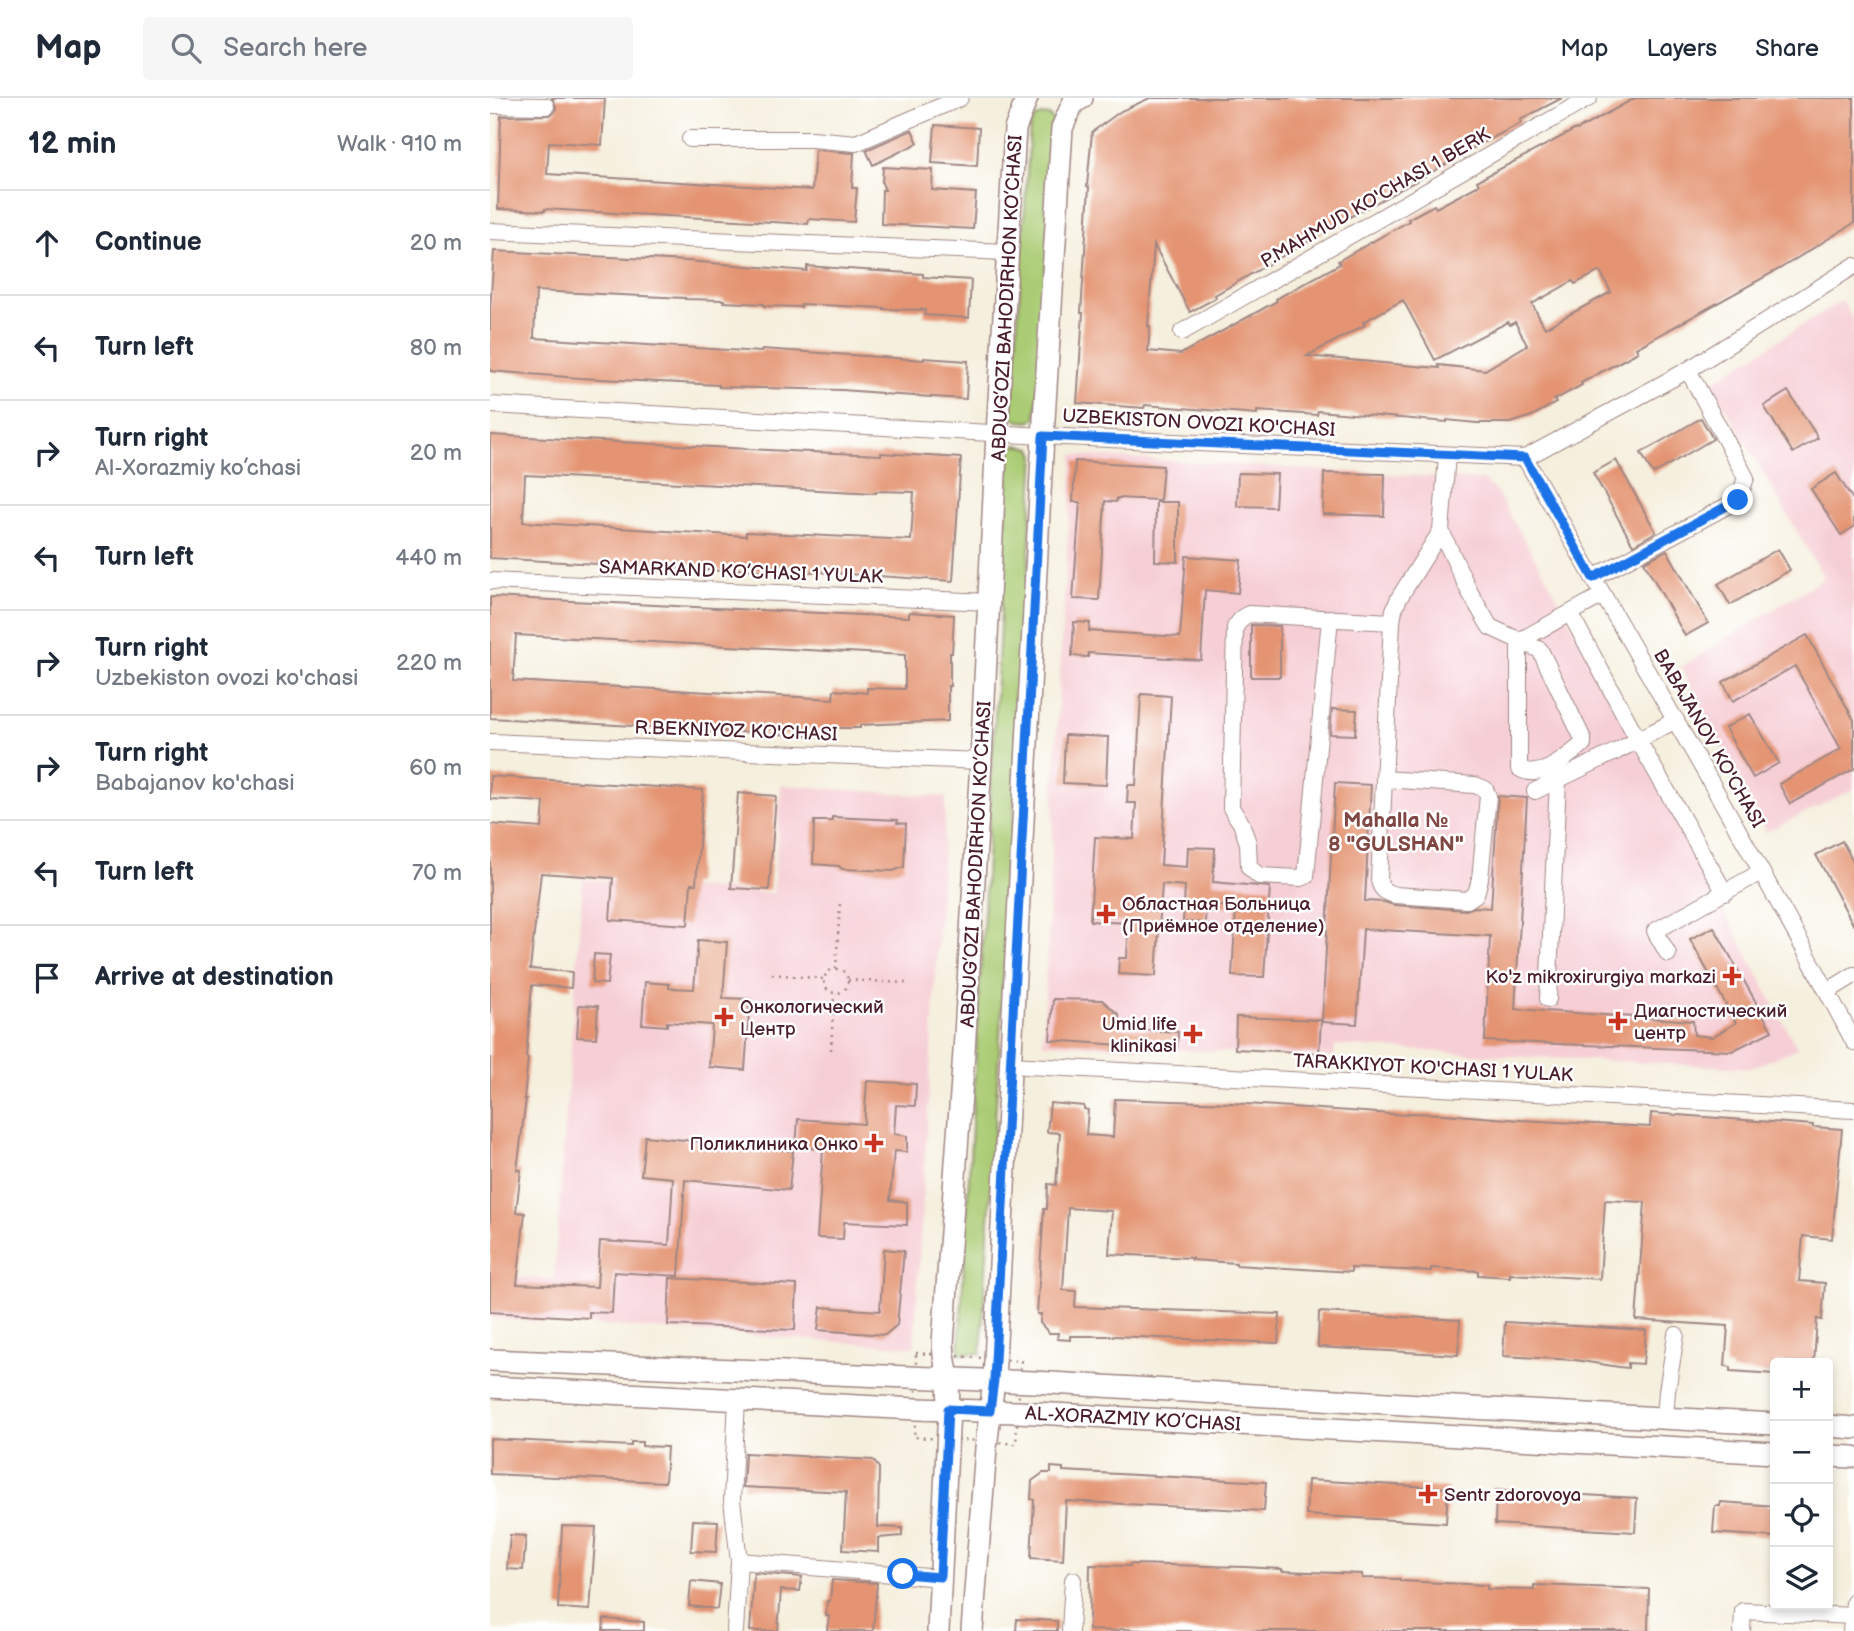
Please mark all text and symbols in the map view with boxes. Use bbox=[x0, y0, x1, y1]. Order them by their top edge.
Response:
search box bbox=[143, 17, 633, 80]
text: Map bbox=[35, 28, 101, 68]
icon: search bbox=[167, 29, 205, 67]
text: Search here bbox=[223, 33, 367, 64]
text: Map bbox=[1560, 34, 1608, 63]
text: Layers bbox=[1646, 34, 1717, 63]
text: Share bbox=[1755, 34, 1819, 63]
street label: P.MAHMUD KO'CHASI 1 BERK bbox=[1257, 123, 1495, 273]
text: 12 min bbox=[28, 126, 116, 162]
text: Walk · 910 m bbox=[337, 130, 462, 158]
street label: ABDUG’OZI BAHODIRHON KO’CHASI bbox=[987, 134, 1028, 462]
icon: ahead bbox=[28, 224, 66, 262]
text: Continue bbox=[95, 227, 202, 258]
text: 20 m bbox=[410, 229, 462, 257]
icon: left bbox=[28, 329, 66, 367]
text: Turn left bbox=[95, 332, 194, 363]
text: 80 m bbox=[410, 334, 462, 362]
street label: UZBEKISTON OVOZI KO'CHASI bbox=[1062, 405, 1336, 442]
text: Turn right bbox=[95, 423, 208, 454]
icon: right bbox=[28, 434, 66, 472]
text: 20 m bbox=[410, 439, 462, 467]
text: Al-Xorazmiy ko’chasi bbox=[95, 454, 301, 482]
route end bbox=[1722, 484, 1753, 515]
icon: left bbox=[28, 539, 66, 577]
text: Turn left bbox=[95, 542, 194, 573]
text: 440 m bbox=[395, 544, 462, 572]
street label: SAMARKAND KO’CHASI 1 YULAK bbox=[598, 556, 884, 589]
text: Turn right bbox=[95, 633, 208, 664]
icon: right bbox=[28, 644, 66, 682]
street label: BABAJANOV KO'CHASI bbox=[1648, 645, 1769, 832]
text: 220 m bbox=[396, 649, 462, 677]
text: Uzbekiston ovozi ko'chasi bbox=[95, 664, 358, 692]
street label: ABDUG’OZI BAHODIRHON KO’CHASI bbox=[956, 700, 997, 1028]
street label: R.BEKNIYOZ KO'CHASI bbox=[634, 716, 838, 747]
text: Turn right bbox=[95, 738, 208, 769]
icon: right bbox=[28, 749, 66, 787]
text: 60 m bbox=[409, 754, 462, 782]
text: Babajanov ko'chasi bbox=[95, 769, 295, 797]
district label: Mahalla № 8 "GULSHAN" bbox=[1328, 808, 1464, 857]
icon: left bbox=[28, 854, 66, 892]
text: Turn left bbox=[95, 857, 194, 888]
text: 70 m bbox=[412, 859, 462, 887]
place label: Областная Больница (Приёмное отделение) bbox=[1122, 893, 1325, 938]
marker: Областная Больница (Приёмное отделение) bbox=[1096, 904, 1116, 924]
icon: arrive bbox=[28, 959, 66, 997]
text: Arrive at destination bbox=[95, 962, 334, 993]
place label: Ko'z mikroxirurgiya markazi bbox=[1486, 966, 1716, 989]
marker: Ko'z mikroxirurgiya markazi bbox=[1722, 966, 1742, 986]
place label: Онкологический Центр bbox=[740, 996, 884, 1041]
place label: Диагностический центр bbox=[1634, 1000, 1787, 1045]
marker: Онкологический Центр bbox=[714, 1007, 734, 1027]
marker: Диагностический центр bbox=[1608, 1011, 1628, 1031]
place label: Umid life klinikasi bbox=[1102, 1013, 1177, 1058]
marker: Umid life klinikasi bbox=[1183, 1024, 1203, 1044]
street label: TARAKKIYOT KO'CHASI 1 YULAK bbox=[1292, 1050, 1574, 1087]
place label: Поликлиника Онко bbox=[690, 1133, 858, 1156]
marker: Поликлиника Онко bbox=[864, 1133, 884, 1153]
map controls bbox=[1770, 1358, 1833, 1610]
button: + bbox=[1770, 1358, 1833, 1421]
street label: AL-XORAZMIY KO’CHASI bbox=[1024, 1402, 1242, 1437]
button: − bbox=[1770, 1421, 1833, 1484]
marker: Sentr zdorovoya bbox=[1418, 1484, 1438, 1504]
place label: Sentr zdorovoya bbox=[1444, 1484, 1581, 1507]
button: locate bbox=[1770, 1484, 1833, 1547]
button: layers bbox=[1770, 1547, 1833, 1610]
route start bbox=[887, 1558, 918, 1589]

